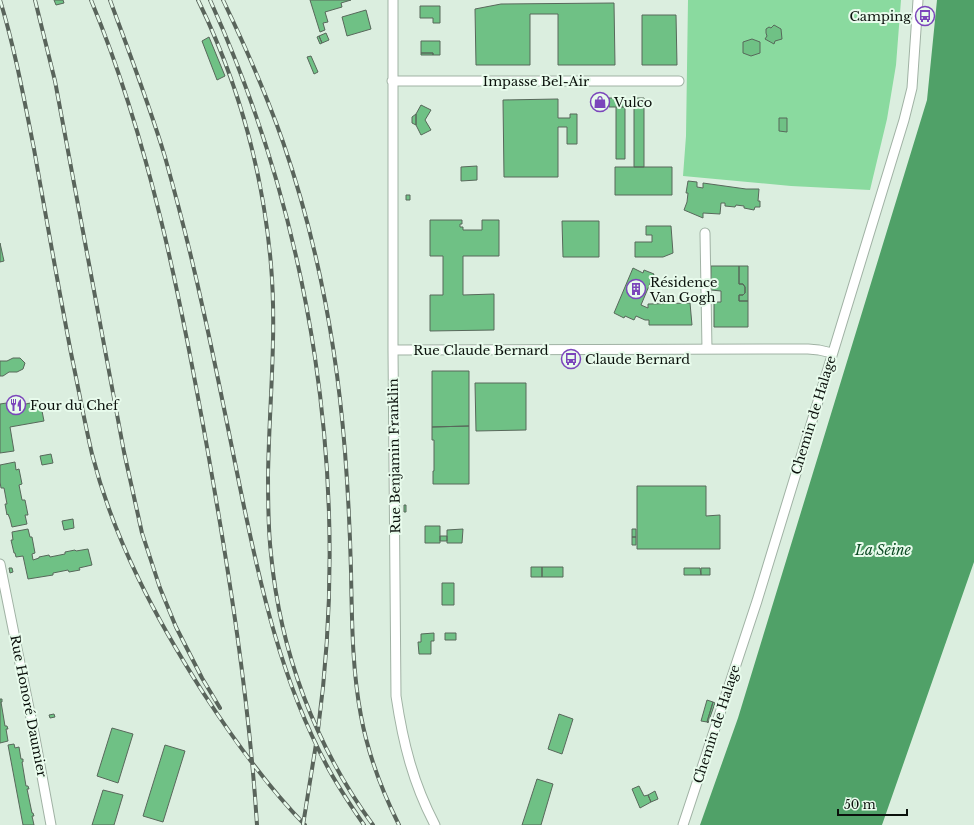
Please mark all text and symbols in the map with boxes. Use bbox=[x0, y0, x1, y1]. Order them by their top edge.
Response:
bus stop icon: Camping bbox=[914, 5, 936, 27]
place label: Camping bbox=[849, 8, 911, 25]
street label: Impasse Bel-Air bbox=[483, 73, 590, 90]
shop icon: Vulco bbox=[589, 91, 611, 113]
place label: Vulco bbox=[613, 94, 652, 111]
place label: Résidence Van Gogh bbox=[649, 274, 718, 306]
building icon: Résidence Van Gogh bbox=[625, 278, 647, 300]
street label: Rue Claude Bernard bbox=[413, 342, 549, 359]
bus stop icon: Claude Bernard bbox=[560, 348, 582, 370]
place label: Claude Bernard bbox=[585, 351, 690, 368]
street label: Chemin de Halage bbox=[787, 354, 840, 477]
street label: Rue Benjamin Franklin bbox=[385, 378, 404, 534]
restaurant icon: Four du Chef bbox=[5, 394, 27, 416]
place label: Four du Chef bbox=[30, 397, 120, 414]
water label: La Seine bbox=[854, 541, 912, 559]
street label: Rue Honoré Daumier bbox=[6, 634, 51, 779]
street label: Chemin de Halage bbox=[689, 663, 744, 786]
scale bar bbox=[838, 791, 907, 817]
text: 50 m bbox=[844, 797, 876, 812]

